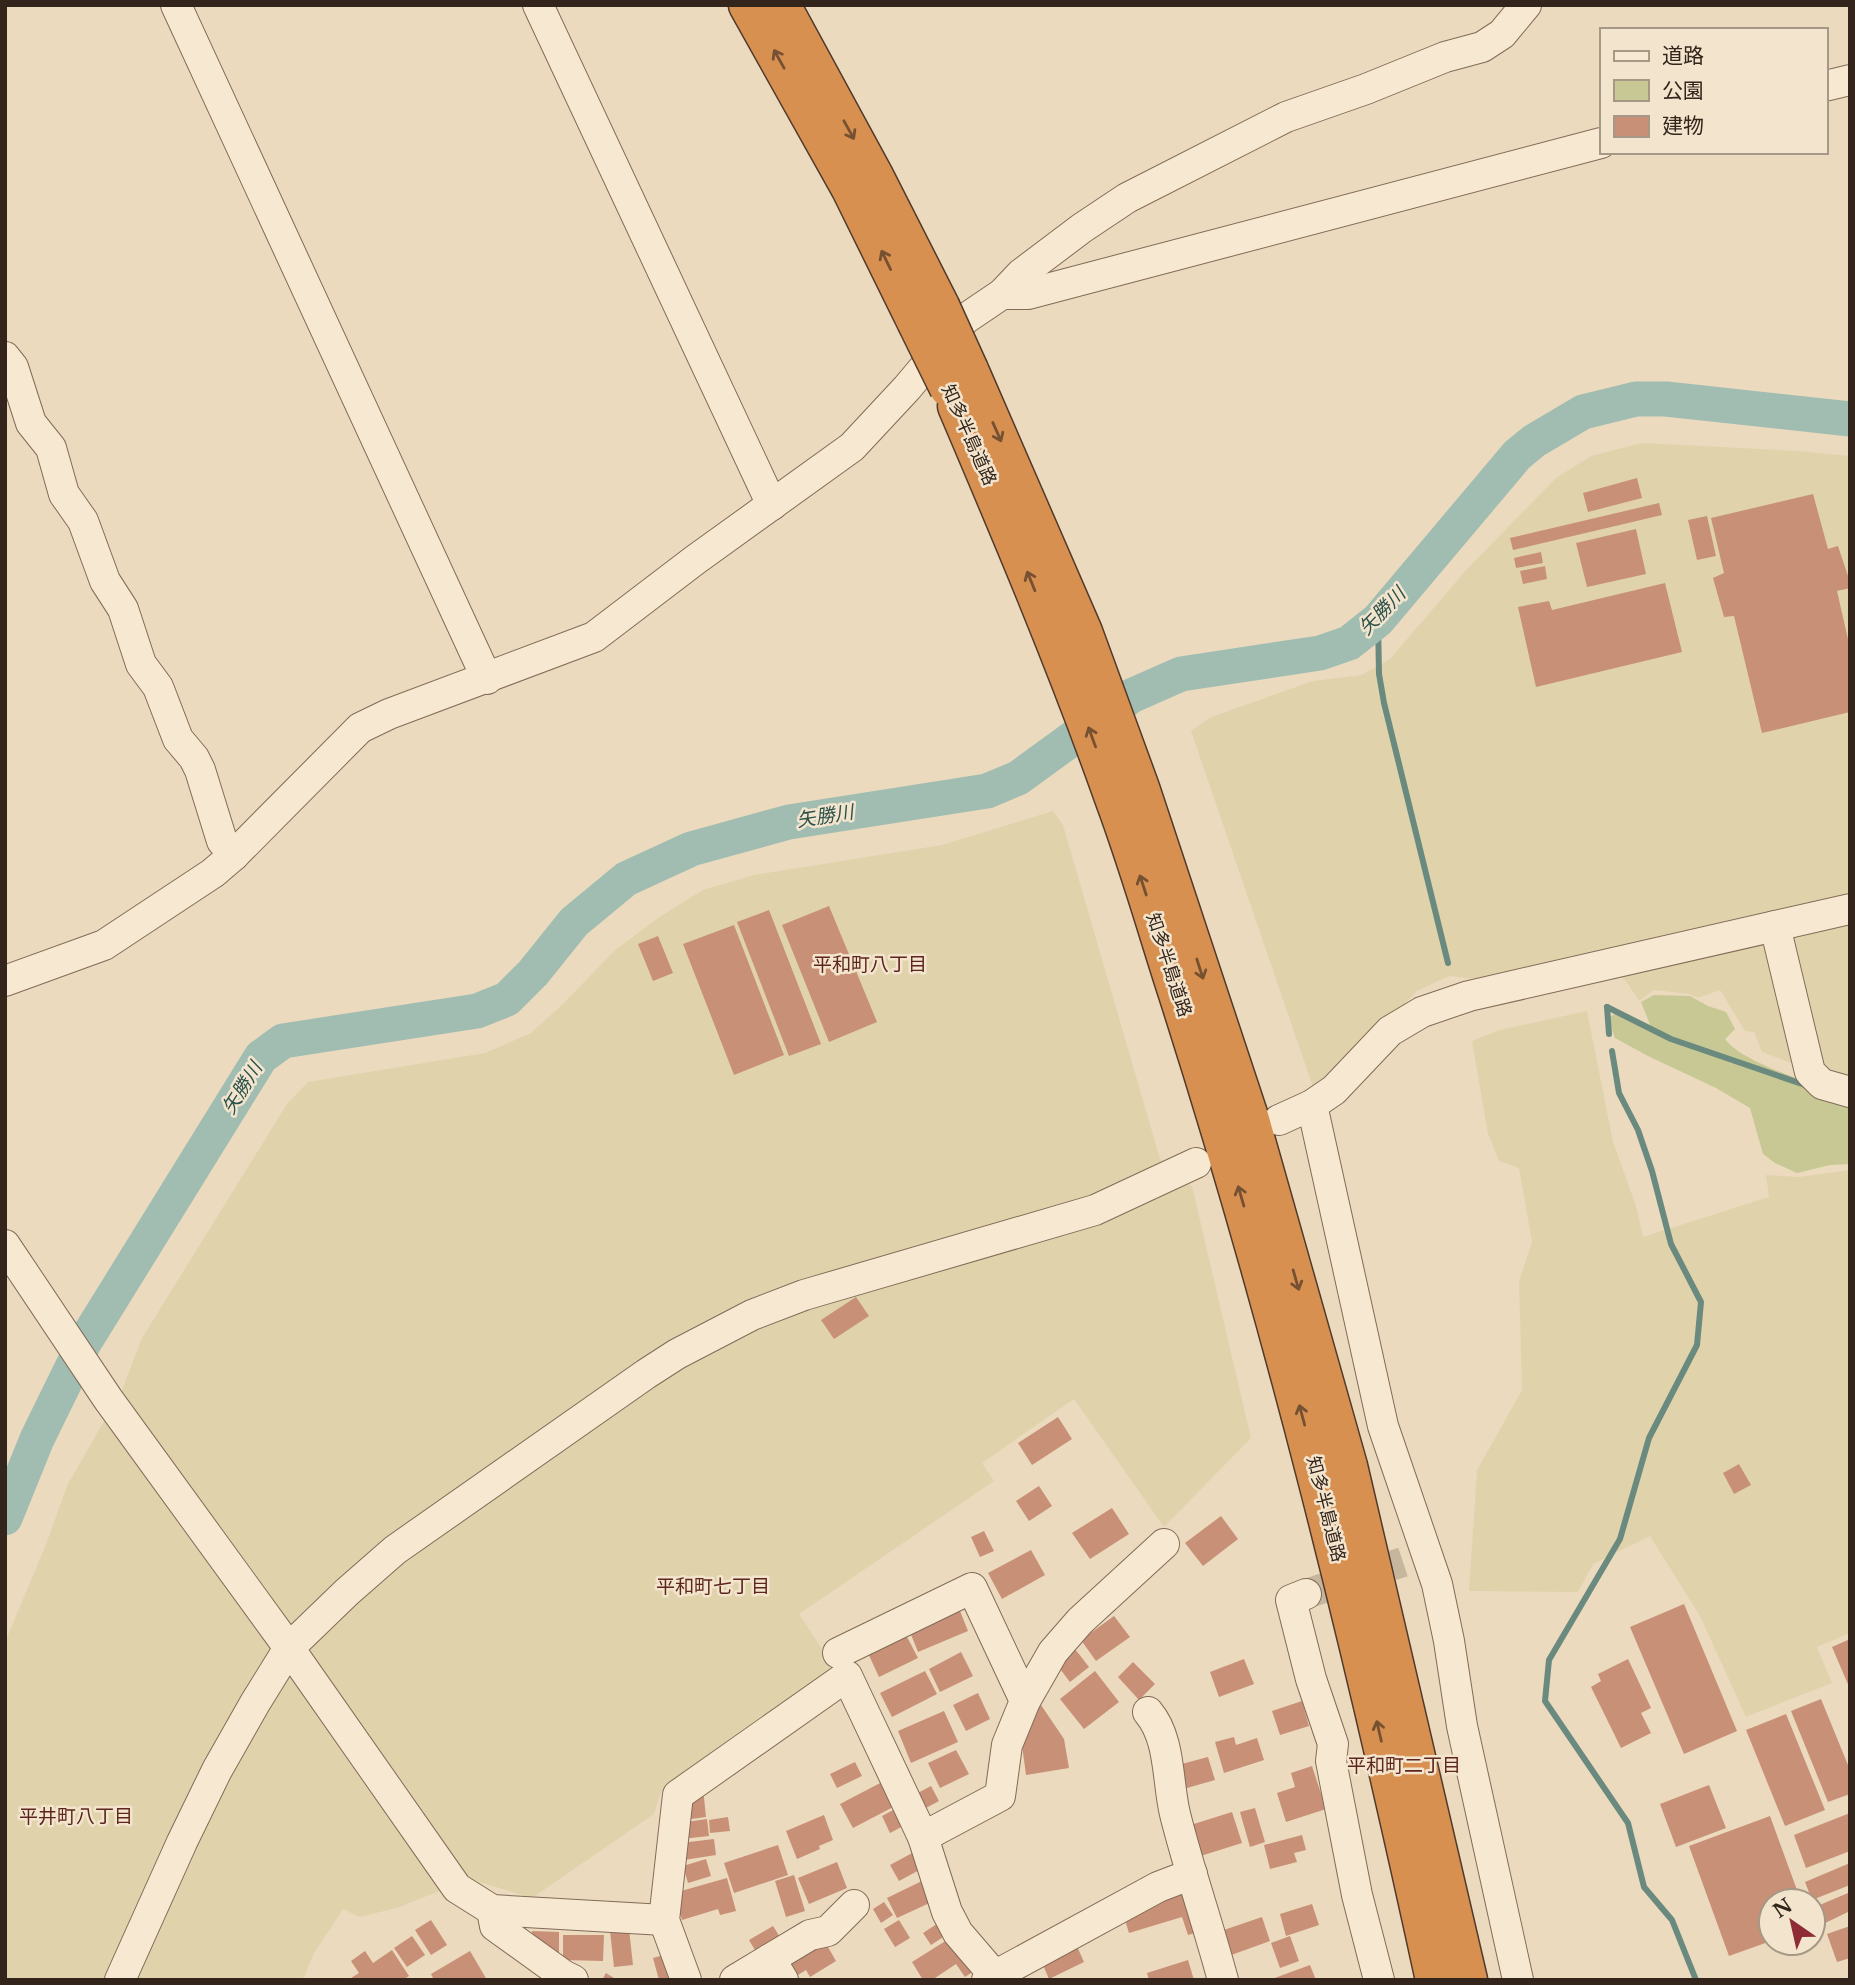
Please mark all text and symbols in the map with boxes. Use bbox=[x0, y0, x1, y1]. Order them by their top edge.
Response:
legend bbox=[1600, 28, 1827, 154]
text: 道路 bbox=[1662, 43, 1704, 69]
one-way arrow bbox=[772, 50, 786, 70]
text: 公園 bbox=[1662, 78, 1704, 104]
text: 建物 bbox=[1662, 113, 1704, 139]
one-way arrow bbox=[842, 119, 856, 139]
one-way arrow bbox=[879, 250, 893, 271]
street label: 知多半島道路 bbox=[937, 381, 1001, 489]
one-way arrow bbox=[991, 421, 1004, 442]
one-way arrow bbox=[1024, 570, 1037, 592]
water label: 矢勝川 bbox=[1354, 581, 1411, 639]
one-way arrow bbox=[1085, 727, 1097, 749]
water label: 矢勝川 bbox=[795, 800, 857, 832]
one-way arrow bbox=[1136, 875, 1148, 897]
street label: 知多半島道路 bbox=[1142, 910, 1196, 1020]
district label: 平和町八丁目 bbox=[813, 953, 927, 976]
one-way arrow bbox=[1194, 958, 1207, 980]
water label: 矢勝川 bbox=[217, 1056, 268, 1118]
one-way arrow bbox=[1234, 1185, 1247, 1207]
one-way arrow bbox=[1291, 1269, 1304, 1291]
one-way arrow bbox=[1295, 1404, 1308, 1427]
street label: 知多半島道路 bbox=[1302, 1454, 1350, 1564]
district label: 平和町七丁目 bbox=[656, 1575, 770, 1598]
one-way arrow bbox=[1372, 1720, 1385, 1743]
district label: 平和町二丁目 bbox=[1347, 1754, 1461, 1777]
district label: 平井町八丁目 bbox=[19, 1805, 133, 1828]
north arrow bbox=[1757, 1887, 1827, 1957]
text: N bbox=[1769, 1894, 1797, 1923]

